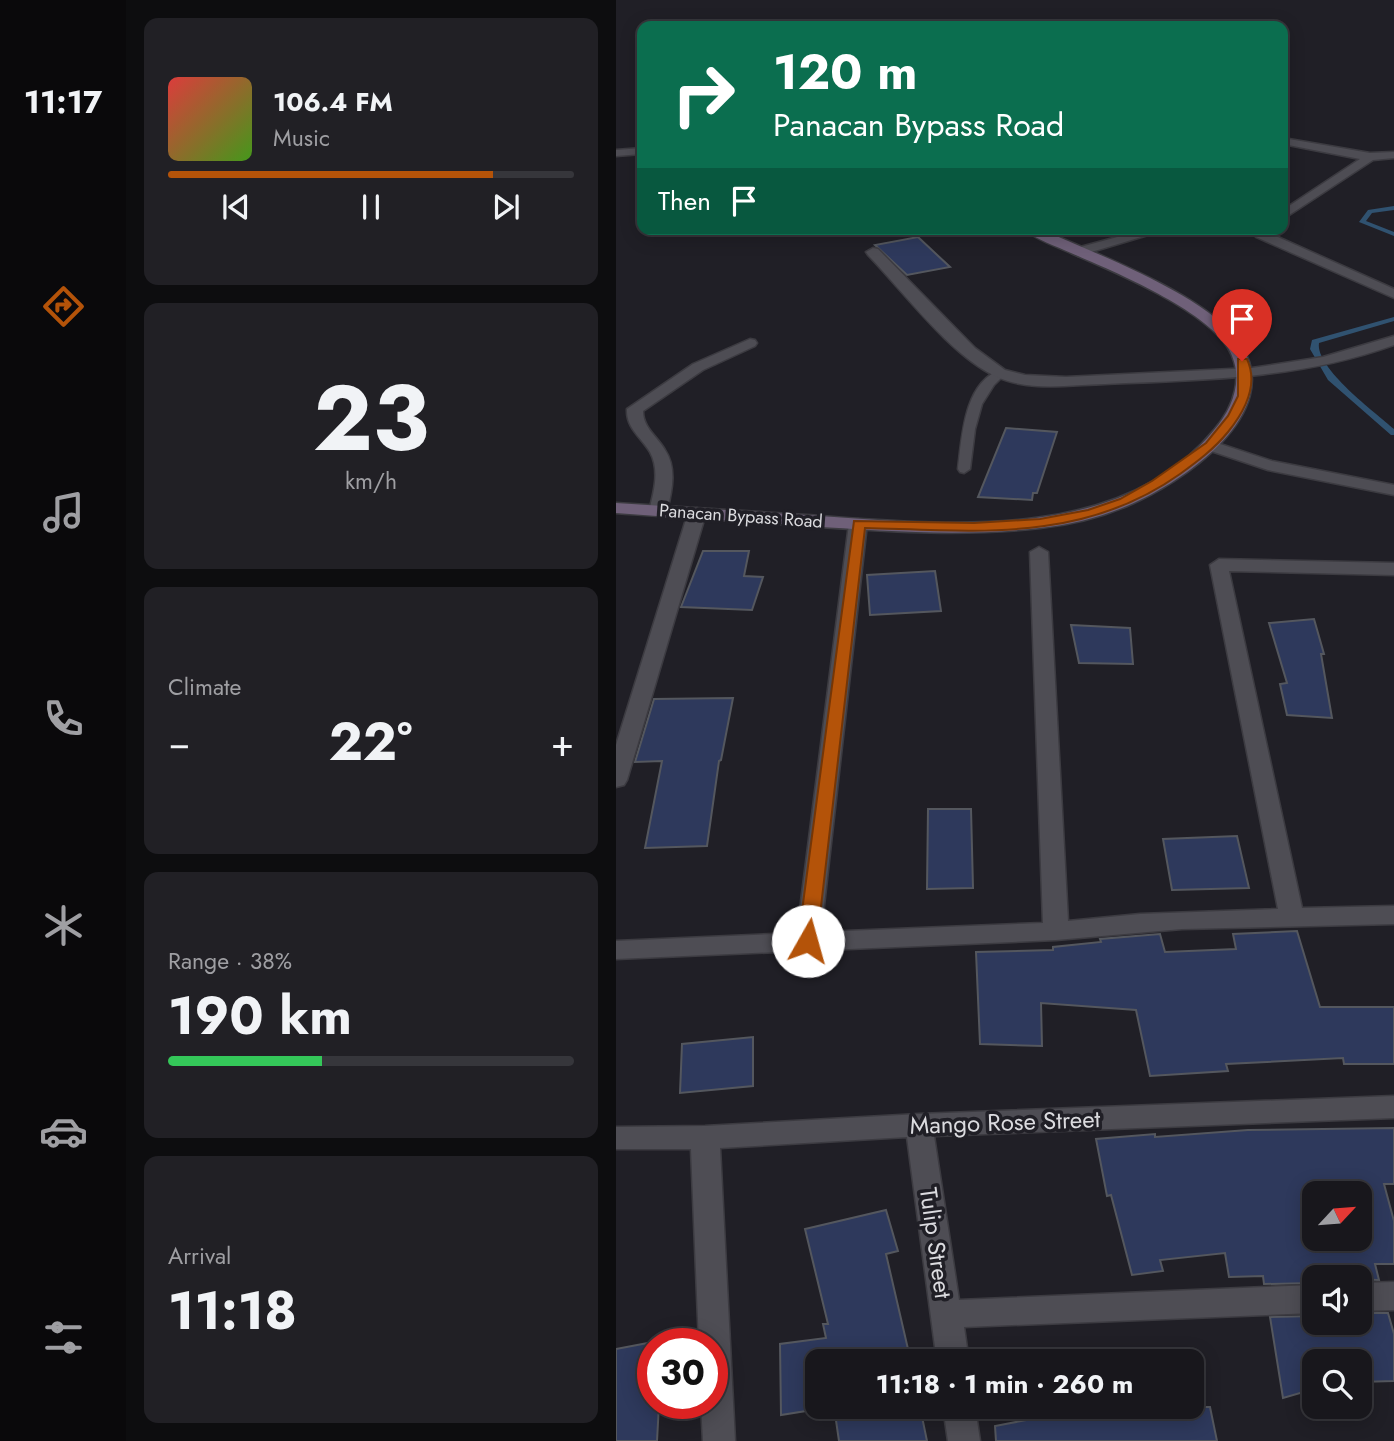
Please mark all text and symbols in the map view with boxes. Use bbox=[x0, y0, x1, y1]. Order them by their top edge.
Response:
text: 120 m bbox=[773, 37, 917, 107]
icon: right bbox=[658, 49, 749, 140]
text: 11:17 bbox=[24, 79, 102, 125]
text: 106.4 FM bbox=[273, 83, 393, 121]
text: Panacan Bypass Road bbox=[773, 102, 1064, 148]
text: Music bbox=[273, 121, 330, 155]
text: Then bbox=[658, 182, 711, 220]
icon: arrive bbox=[725, 182, 763, 220]
icon: previous bbox=[217, 188, 255, 226]
icon: pause bbox=[352, 188, 390, 226]
icon: next bbox=[487, 188, 525, 226]
icon: directions bbox=[39, 282, 88, 331]
pin bbox=[1212, 289, 1272, 361]
icon: arrive bbox=[1223, 300, 1261, 338]
text: 23 bbox=[313, 353, 429, 484]
text: km/h bbox=[345, 464, 397, 498]
icon: music bbox=[39, 488, 88, 537]
street label: Panacan Bypass Road bbox=[658, 497, 824, 535]
text: Climate bbox=[168, 670, 241, 704]
icon: phone bbox=[39, 694, 88, 743]
text: 22° bbox=[329, 704, 412, 780]
text: − bbox=[168, 715, 190, 770]
text: + bbox=[551, 715, 574, 770]
icon: climate bbox=[39, 901, 88, 950]
position arrow bbox=[771, 904, 845, 978]
text: Range · 38% bbox=[168, 944, 292, 978]
text: 190 km bbox=[168, 978, 352, 1054]
street label: Mango Rose Street bbox=[909, 1101, 1101, 1143]
icon: car bbox=[39, 1107, 88, 1156]
north arrow bbox=[1302, 1181, 1372, 1251]
map controls bbox=[1302, 1181, 1372, 1419]
street label: Tulip Street bbox=[911, 1185, 961, 1301]
text: Arrival bbox=[168, 1239, 231, 1273]
button: sound bbox=[1302, 1265, 1372, 1335]
text: 11:18 bbox=[168, 1273, 297, 1349]
icon: filters bbox=[39, 1313, 88, 1362]
speed limit sign: 30 bbox=[637, 1328, 728, 1419]
button: search bbox=[1302, 1349, 1372, 1419]
text: 11:18 · 1 min · 260 m bbox=[876, 1365, 1133, 1403]

